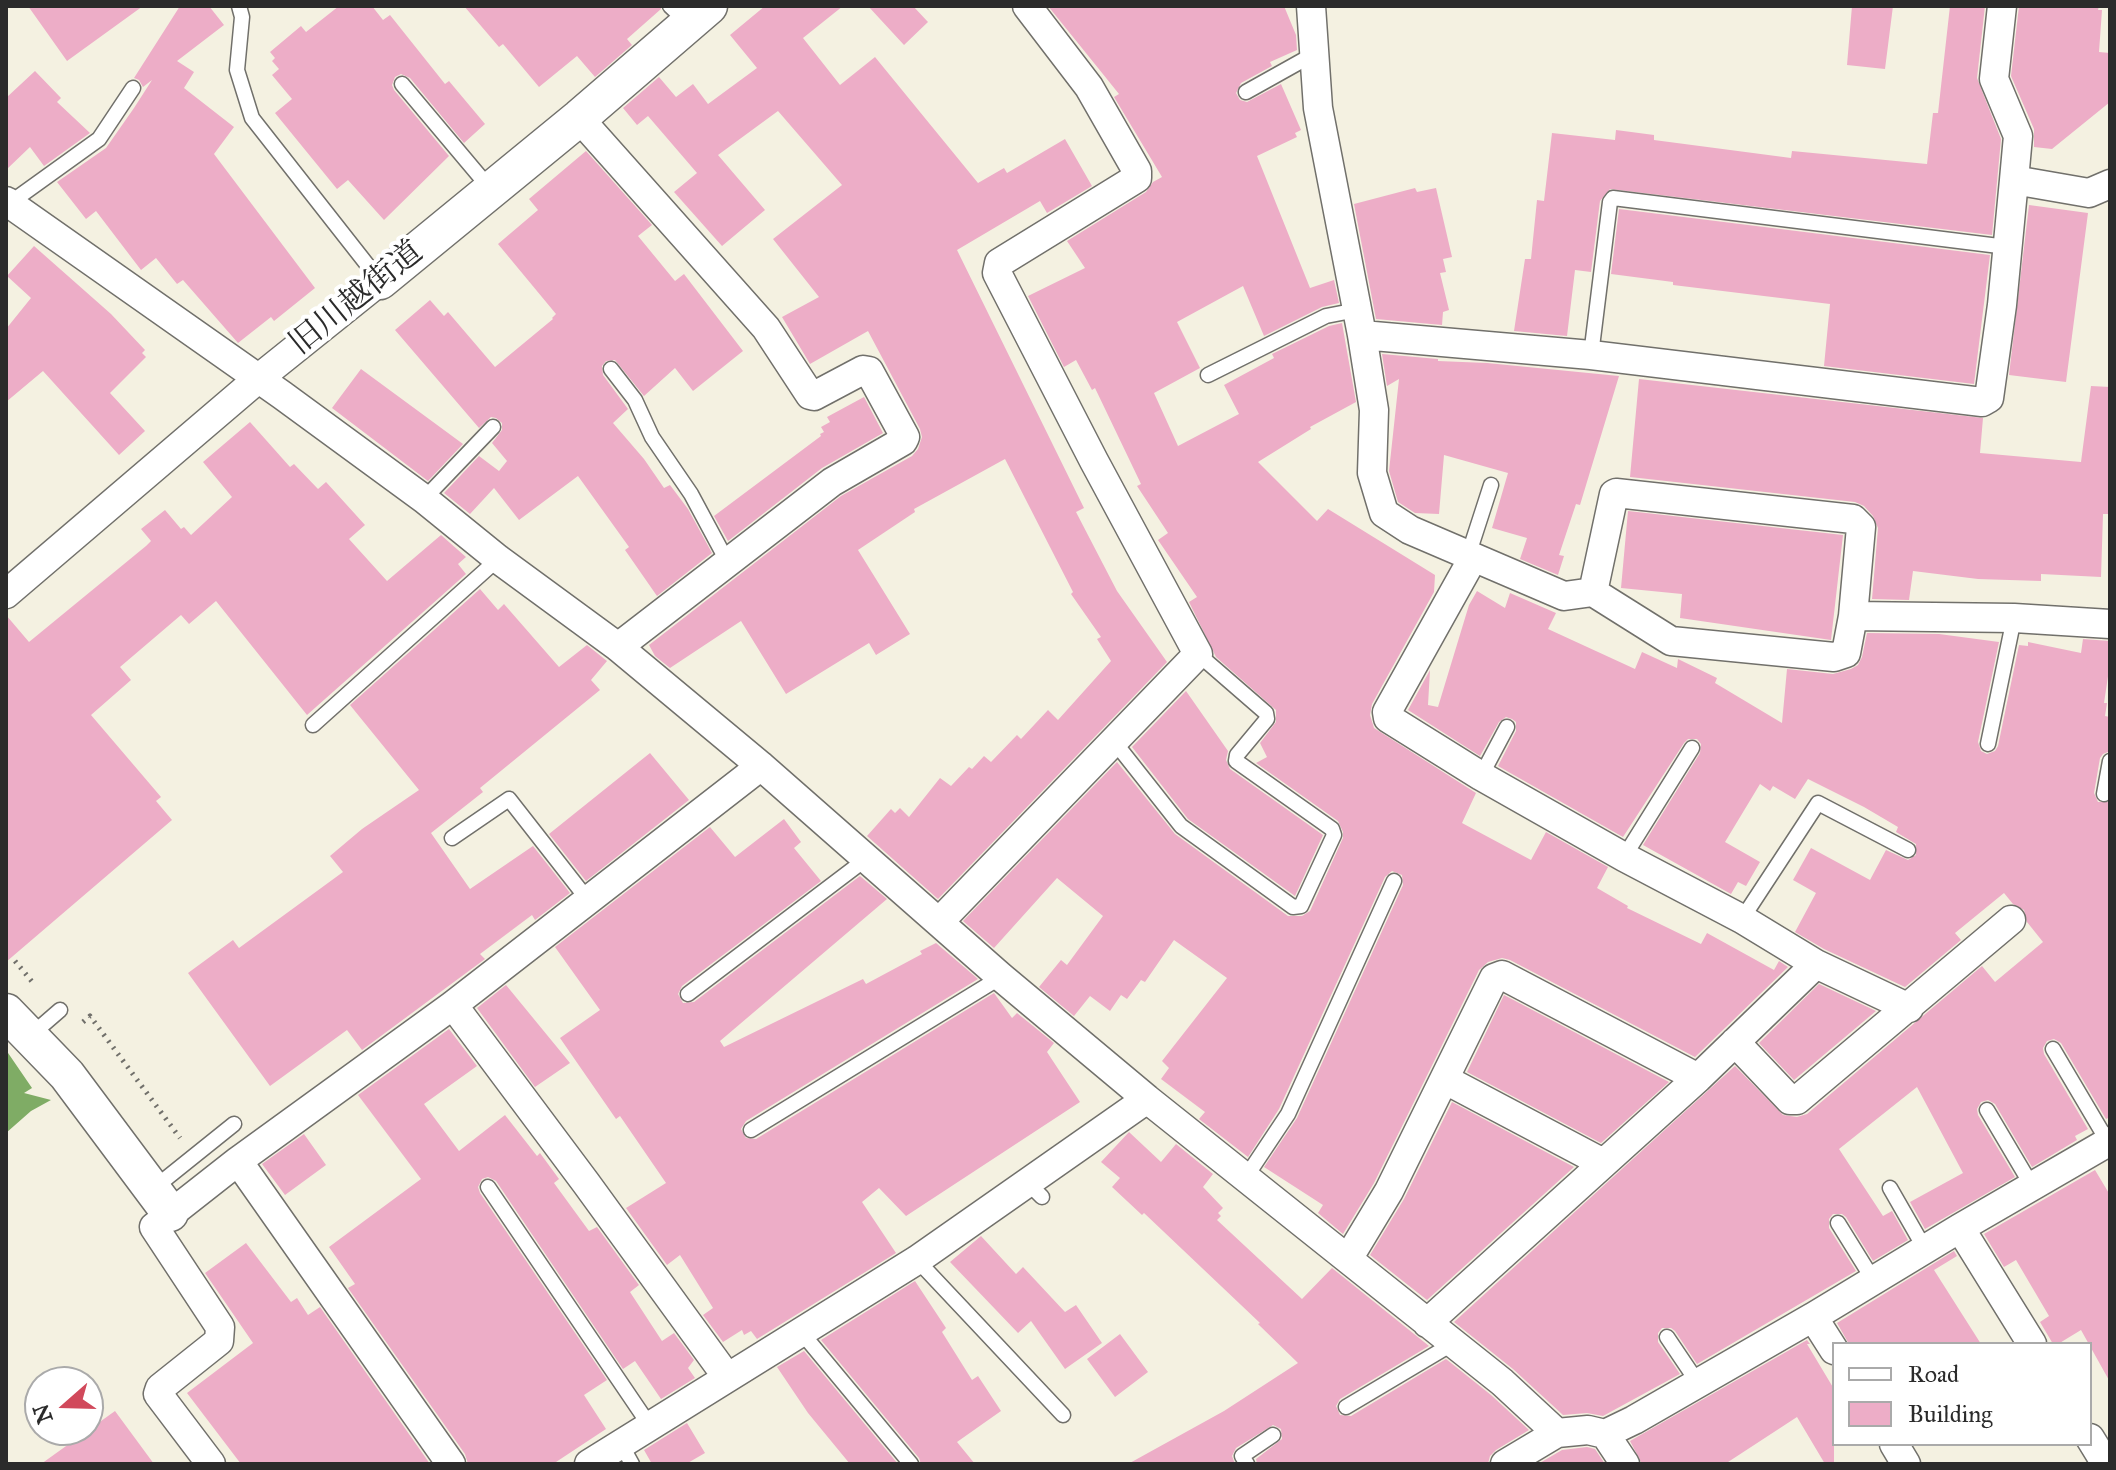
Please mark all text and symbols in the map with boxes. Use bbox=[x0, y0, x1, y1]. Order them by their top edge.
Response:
street label: 旧川越街道 bbox=[283, 234, 431, 364]
legend bbox=[1832, 1342, 2092, 1446]
text: Road bbox=[1908, 1359, 1959, 1389]
north arrow bbox=[24, 1366, 104, 1446]
text: Building bbox=[1908, 1399, 1993, 1429]
text: N bbox=[27, 1400, 59, 1427]

